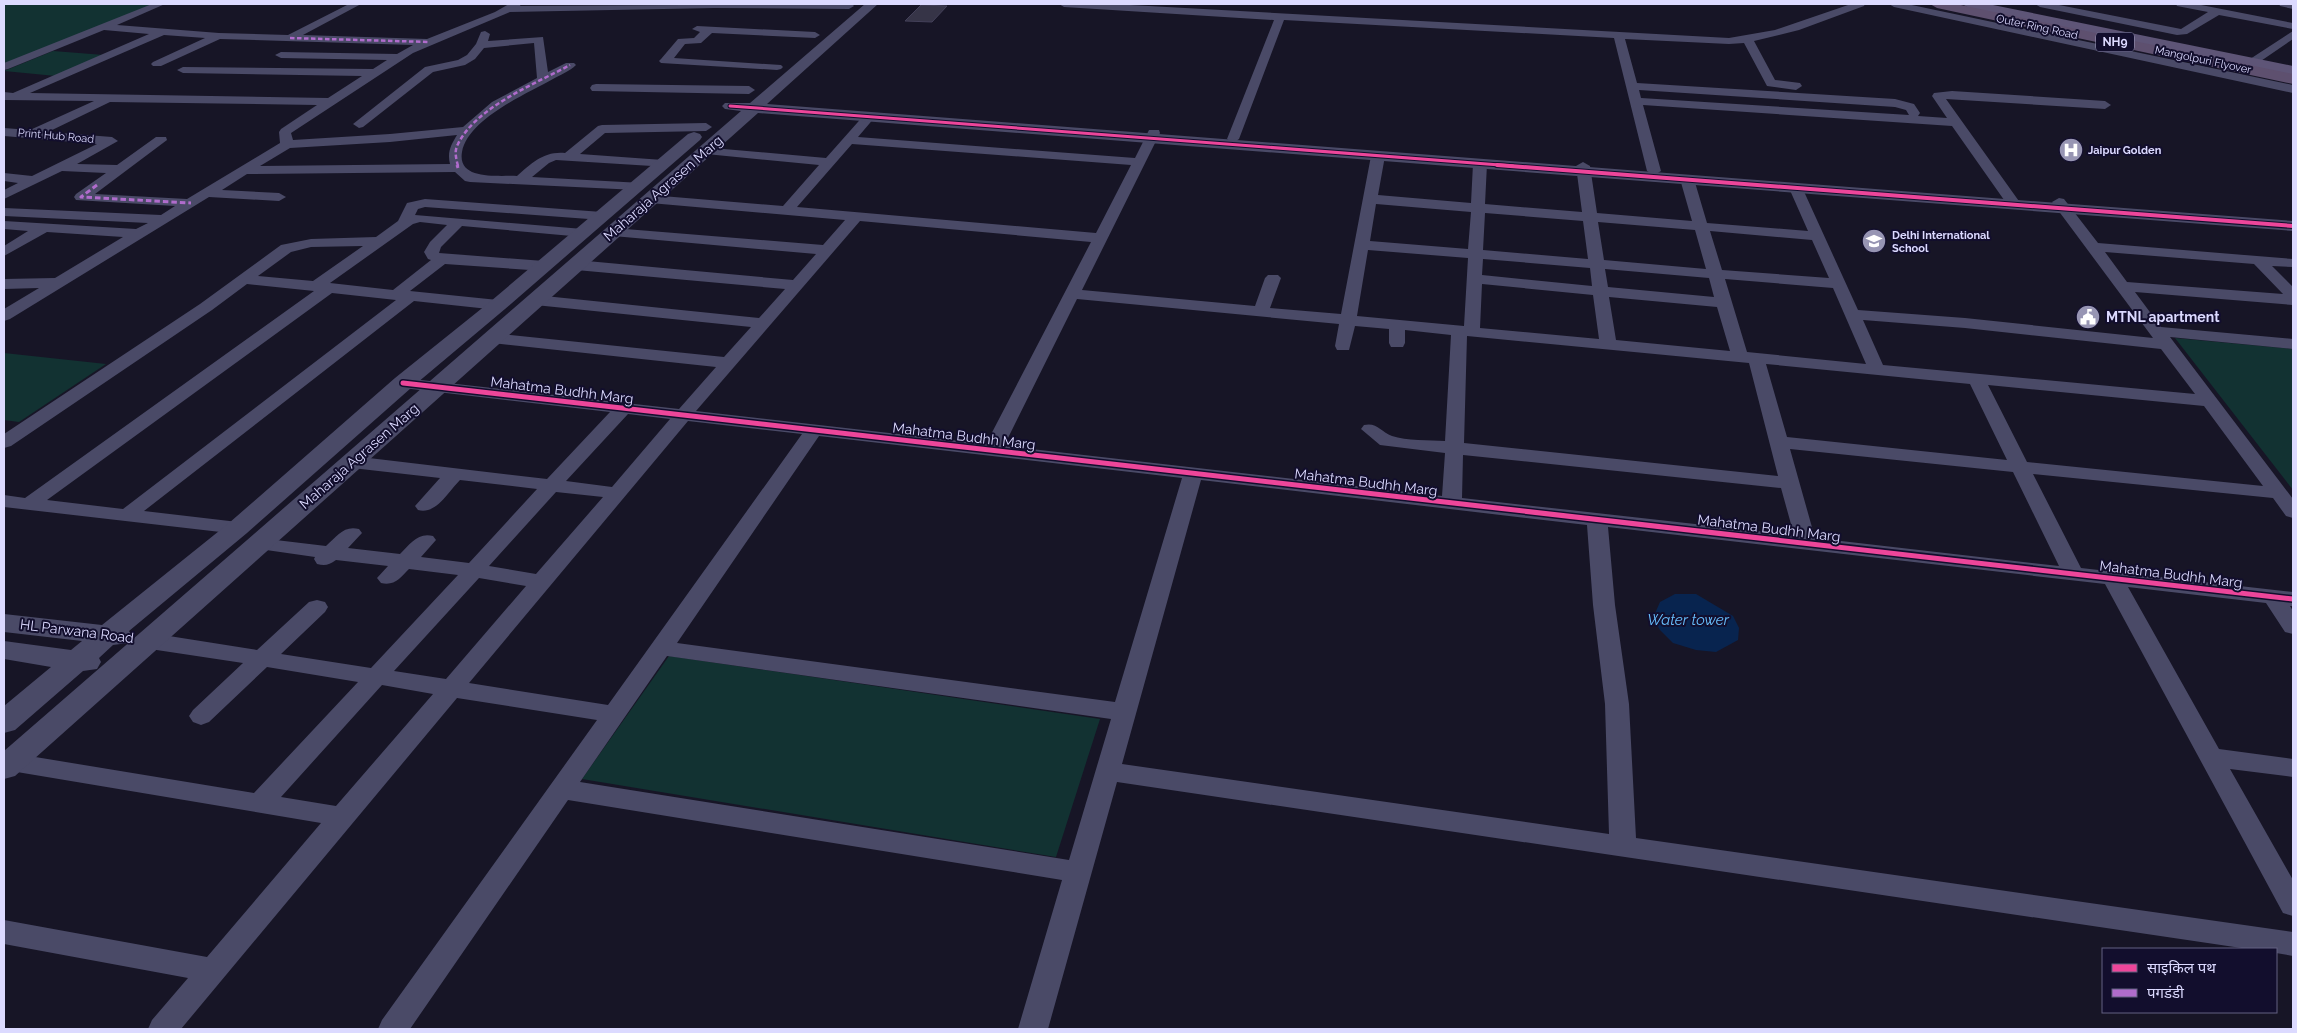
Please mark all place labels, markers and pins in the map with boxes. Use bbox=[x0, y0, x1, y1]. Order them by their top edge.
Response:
hospital icon: Jaipur Golden bbox=[2058, 137, 2084, 163]
place label: Jaipur Golden bbox=[2088, 144, 2162, 157]
school or university icon: Delhi International School bbox=[1861, 228, 1887, 254]
place label: Delhi International School bbox=[1892, 229, 1990, 255]
public building icon: MTNL apartment bbox=[2075, 304, 2101, 330]
place label: MTNL apartment bbox=[2106, 309, 2220, 325]

